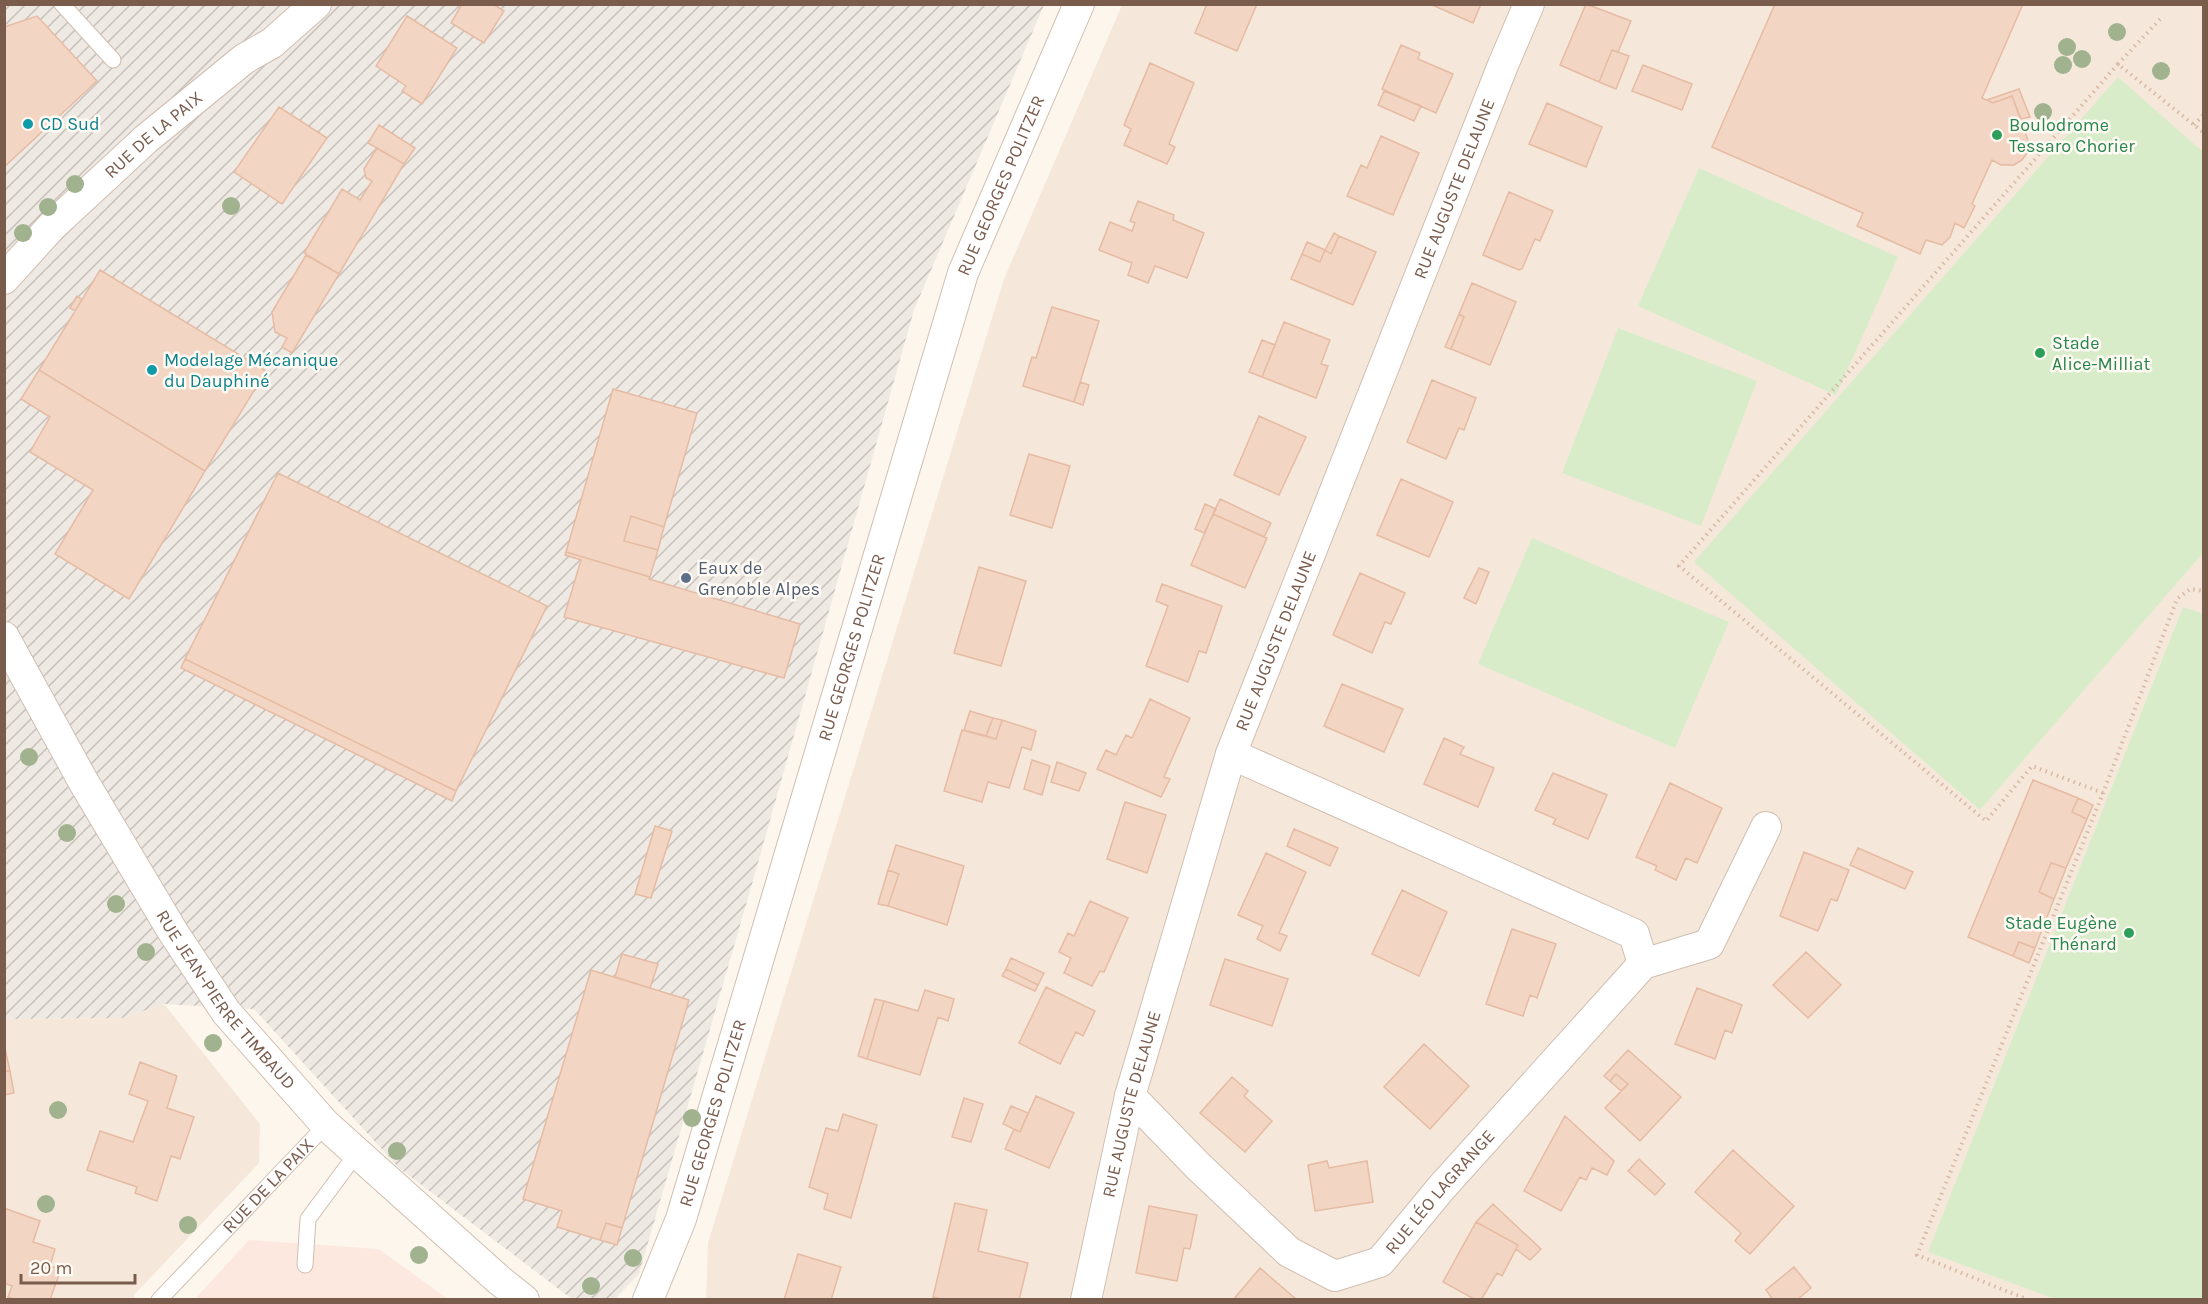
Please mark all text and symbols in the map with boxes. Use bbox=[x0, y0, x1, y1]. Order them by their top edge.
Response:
street label: RUE DE LA PAIX bbox=[100, 86, 207, 183]
street label: RUE GEORGES POLITZER bbox=[952, 92, 1049, 279]
street label: RUE AUGUSTE DELAUNE bbox=[1409, 95, 1500, 282]
place label: CD Sud bbox=[40, 113, 100, 135]
place label: Boulodrome Tessaro Chorier bbox=[2009, 114, 2135, 157]
marker: CD Sud bbox=[21, 117, 35, 131]
marker: Boulodrome Tessaro Chorier bbox=[1990, 128, 2004, 142]
place label: Stade Alice-Milliat bbox=[2052, 332, 2151, 375]
marker: Stade Alice-Milliat bbox=[2033, 346, 2047, 360]
place label: Modelage Mécanique du Dauphiné bbox=[164, 349, 338, 392]
marker: Modelage Mécanique du Dauphiné bbox=[145, 363, 159, 377]
street label: RUE AUGUSTE DELAUNE bbox=[1230, 547, 1321, 734]
street label: RUE GEORGES POLITZER bbox=[813, 551, 890, 744]
place label: Eaux de Grenoble Alpes bbox=[698, 557, 820, 600]
marker: Eaux de Grenoble Alpes bbox=[679, 571, 693, 585]
street label: RUE JEAN-PIERRE TIMBAUD bbox=[151, 906, 300, 1094]
place label: Stade Eugène Thénard bbox=[2005, 912, 2117, 955]
marker: Stade Eugène Thénard bbox=[2122, 926, 2136, 940]
street label: RUE AUGUSTE DELAUNE bbox=[1097, 1008, 1166, 1200]
street label: RUE GEORGES POLITZER bbox=[674, 1017, 751, 1209]
street label: RUE LÉO LAGRANGE bbox=[1380, 1125, 1499, 1259]
street label: RUE DE LA PAIX bbox=[218, 1134, 318, 1238]
scale bar bbox=[21, 1247, 135, 1285]
text: 20 m bbox=[30, 1257, 72, 1279]

